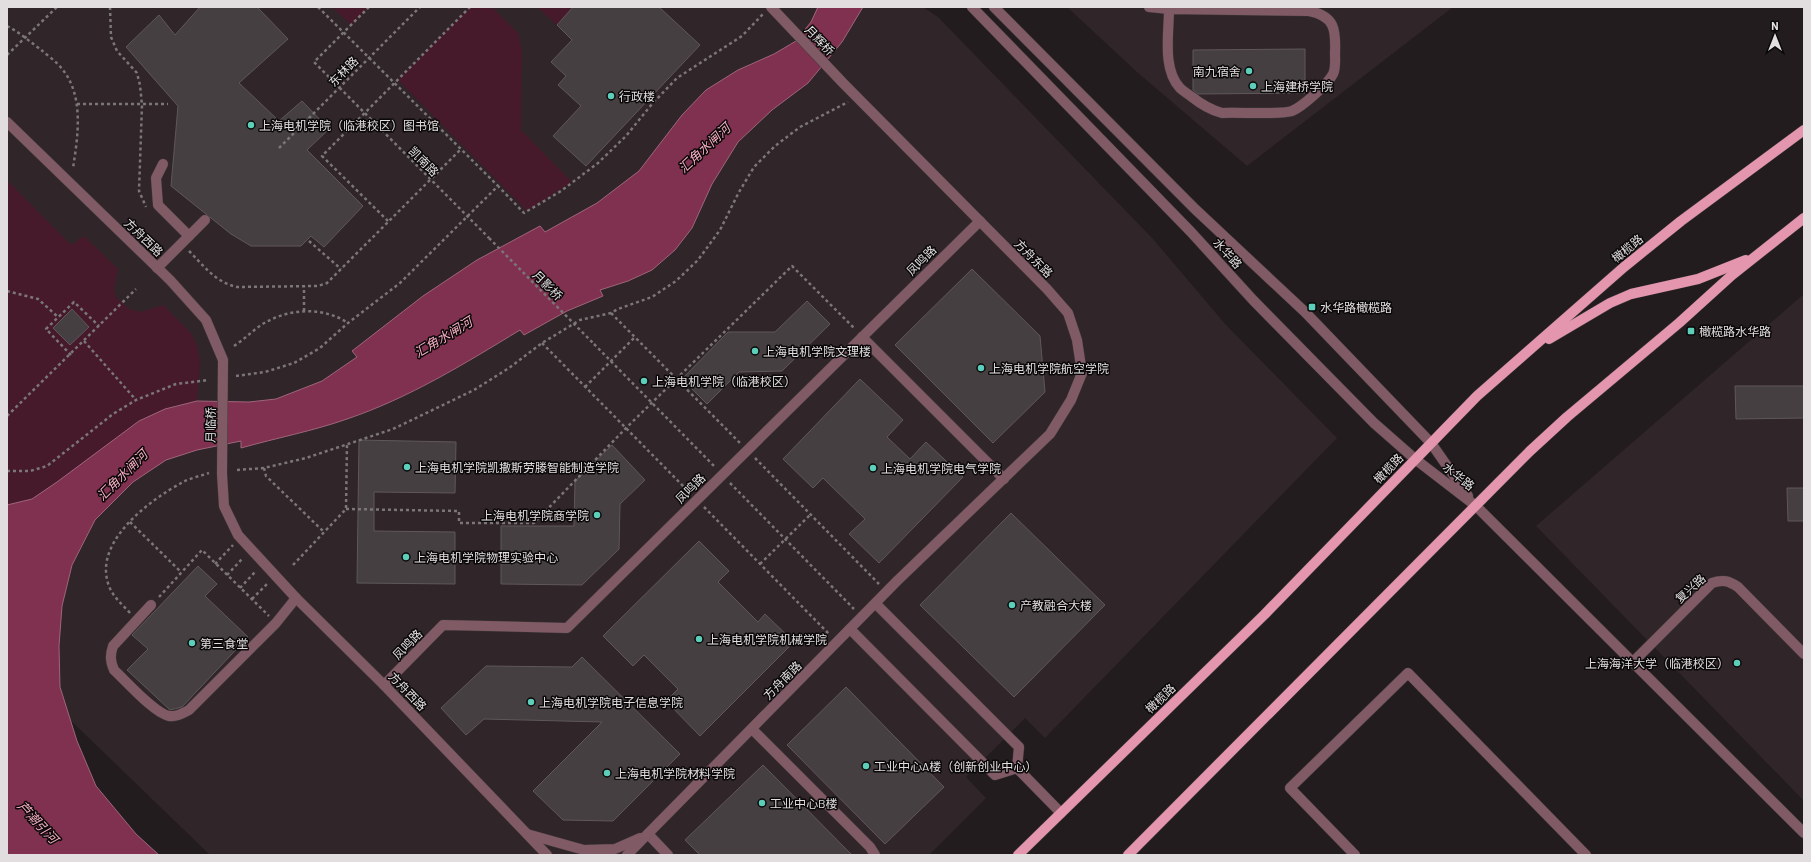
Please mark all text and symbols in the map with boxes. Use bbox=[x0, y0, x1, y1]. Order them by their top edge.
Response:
north arrow bbox=[1755, 16, 1795, 56]
text: N bbox=[1771, 19, 1779, 32]
street label: 月辉桥 bbox=[802, 22, 838, 58]
street label: 东林路 bbox=[325, 53, 361, 89]
place label: 南九宿舍 bbox=[1193, 64, 1241, 78]
marker: 南九宿舍 bbox=[1244, 66, 1254, 76]
place label: 上海建桥学院 bbox=[1261, 79, 1333, 93]
marker: 上海建桥学院 bbox=[1248, 81, 1258, 91]
place label: 行政楼 bbox=[619, 89, 655, 103]
marker: 行政楼 bbox=[606, 91, 616, 101]
place label: 上海电机学院（临港校区）图书馆 bbox=[259, 118, 439, 132]
water label: 汇角水闸河 bbox=[675, 118, 735, 176]
marker: 上海电机学院（临港校区）图书馆 bbox=[246, 120, 256, 130]
street label: 凯南路 bbox=[406, 143, 442, 179]
street label: 方舟西路 bbox=[122, 215, 166, 259]
street label: 橄榄路 bbox=[1609, 231, 1645, 265]
street label: 水华路 bbox=[1211, 235, 1245, 271]
street label: 方舟东路 bbox=[1012, 236, 1056, 280]
street label: 凤鸣路 bbox=[903, 242, 939, 278]
street label: 月影桥 bbox=[530, 267, 566, 303]
place label: 水华路橄榄路 bbox=[1320, 300, 1392, 314]
marker: 水华路橄榄路 bbox=[1307, 302, 1317, 312]
water label: 汇角水闸河 bbox=[411, 312, 478, 361]
place label: 橄榄路水华路 bbox=[1699, 324, 1771, 338]
marker: 橄榄路水华路 bbox=[1686, 326, 1696, 336]
place label: 上海电机学院文理楼 bbox=[763, 344, 871, 358]
marker: 上海电机学院文理楼 bbox=[750, 346, 760, 356]
place label: 上海电机学院航空学院 bbox=[989, 361, 1109, 375]
marker: 上海电机学院航空学院 bbox=[976, 363, 986, 373]
place label: 上海电机学院（临港校区） bbox=[652, 374, 796, 388]
marker: 上海电机学院（临港校区） bbox=[639, 376, 649, 386]
street label: 月临桥 bbox=[203, 407, 217, 443]
water label: 汇角水闸河 bbox=[93, 444, 153, 504]
street label: 橄榄路 bbox=[1370, 450, 1406, 486]
street label: 水华路 bbox=[1441, 459, 1477, 493]
place label: 上海电机学院凯撒斯劳滕智能制造学院 bbox=[415, 460, 619, 474]
place label: 上海电机学院电气学院 bbox=[881, 461, 1001, 475]
marker: 上海电机学院凯撒斯劳滕智能制造学院 bbox=[402, 462, 412, 472]
marker: 上海电机学院电气学院 bbox=[868, 463, 878, 473]
street label: 凤鸣路 bbox=[672, 470, 708, 506]
place label: 上海电机学院商学院 bbox=[481, 508, 589, 522]
marker: 上海电机学院商学院 bbox=[592, 510, 602, 520]
place label: 上海电机学院物理实验中心 bbox=[414, 550, 558, 564]
marker: 上海电机学院物理实验中心 bbox=[401, 552, 411, 562]
street label: 复兴路 bbox=[1672, 571, 1708, 605]
place label: 产教融合大楼 bbox=[1020, 598, 1092, 612]
marker: 产教融合大楼 bbox=[1007, 600, 1017, 610]
street label: 凤鸣路 bbox=[389, 626, 425, 662]
place label: 上海电机学院机械学院 bbox=[707, 632, 827, 646]
marker: 上海电机学院机械学院 bbox=[694, 634, 704, 644]
place label: 第三食堂 bbox=[200, 636, 248, 650]
marker: 第三食堂 bbox=[187, 638, 197, 648]
place label: 上海海洋大学（临港校区） bbox=[1585, 656, 1729, 670]
street label: 方舟南路 bbox=[760, 658, 804, 702]
marker: 上海海洋大学（临港校区） bbox=[1732, 658, 1742, 668]
street label: 方舟西路 bbox=[386, 669, 430, 713]
street label: 橄榄路 bbox=[1142, 680, 1178, 716]
place label: 上海电机学院电子信息学院 bbox=[539, 695, 683, 709]
marker: 上海电机学院电子信息学院 bbox=[526, 697, 536, 707]
place label: 工业中心A楼（创新创业中心） bbox=[874, 759, 1037, 773]
marker: 工业中心A楼（创新创业中心） bbox=[861, 761, 871, 771]
place label: 上海电机学院材料学院 bbox=[615, 766, 735, 780]
marker: 上海电机学院材料学院 bbox=[602, 768, 612, 778]
place label: 工业中心B楼 bbox=[770, 796, 838, 810]
water label: 芦潮引河 bbox=[14, 798, 64, 849]
marker: 工业中心B楼 bbox=[757, 798, 767, 808]

